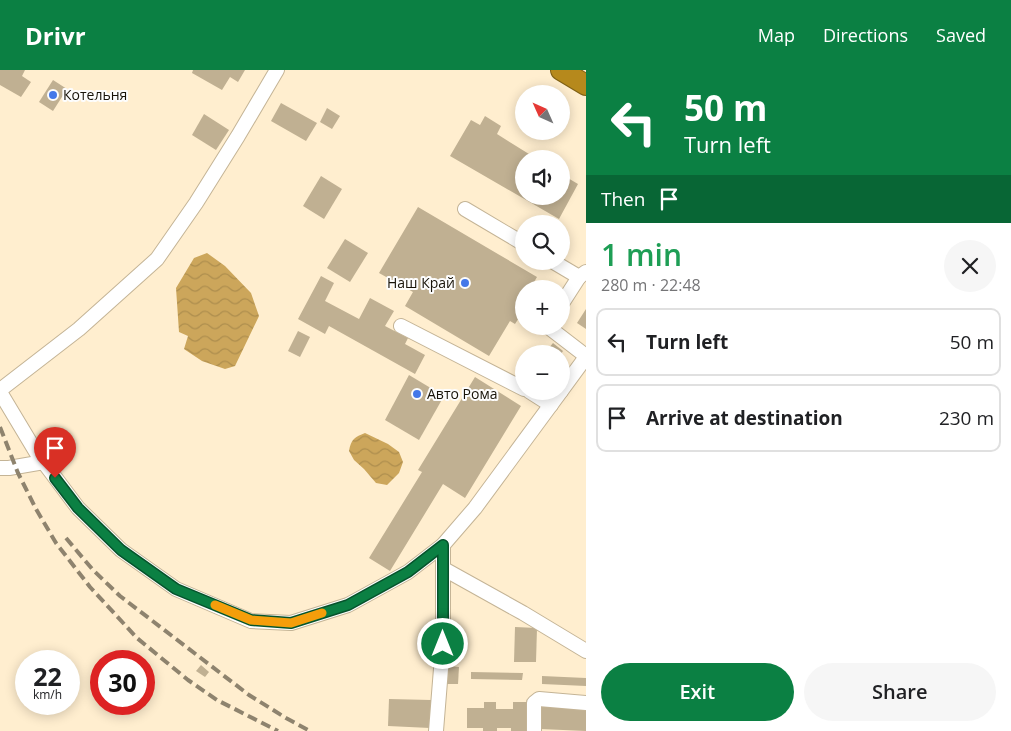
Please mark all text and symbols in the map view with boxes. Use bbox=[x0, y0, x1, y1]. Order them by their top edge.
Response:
text: Drivr bbox=[25, 19, 86, 52]
text: Map bbox=[758, 23, 795, 47]
text: Directions bbox=[823, 23, 908, 47]
text: Saved bbox=[936, 23, 986, 47]
text: 50 m bbox=[684, 84, 767, 131]
place label: Котельня bbox=[63, 85, 127, 104]
north arrow bbox=[515, 85, 570, 140]
map controls bbox=[515, 85, 570, 400]
marker: Котельня bbox=[47, 89, 59, 101]
icon: left bbox=[601, 90, 666, 155]
text: Turn left bbox=[684, 129, 771, 159]
button: sound bbox=[515, 150, 570, 205]
icon: arrive bbox=[655, 185, 683, 213]
text: Then bbox=[601, 186, 645, 212]
button: search bbox=[515, 215, 570, 270]
text: 1 min bbox=[601, 234, 682, 275]
button: close bbox=[944, 240, 996, 292]
place label: Наш Край bbox=[387, 273, 455, 292]
text: 280 m · 22:48 bbox=[601, 274, 701, 296]
marker: Наш Край bbox=[459, 277, 471, 289]
button: + bbox=[515, 280, 570, 335]
icon: left bbox=[603, 328, 631, 356]
text: Turn left bbox=[646, 329, 728, 355]
text: 50 m bbox=[950, 329, 994, 355]
button: − bbox=[515, 345, 570, 400]
place label: Авто Рома bbox=[427, 384, 497, 403]
marker: Авто Рома bbox=[411, 388, 423, 400]
icon: arrive bbox=[603, 404, 631, 432]
text: Arrive at destination bbox=[646, 405, 843, 431]
text: 230 m bbox=[939, 405, 994, 431]
pin bbox=[34, 427, 76, 478]
icon: arrive bbox=[41, 434, 69, 462]
position arrow bbox=[416, 617, 468, 669]
speed limit sign: 30 bbox=[90, 650, 155, 715]
text: 22 bbox=[33, 659, 62, 693]
button: Exit bbox=[601, 663, 794, 721]
button: Share bbox=[804, 663, 996, 721]
text: km/h bbox=[33, 686, 62, 703]

